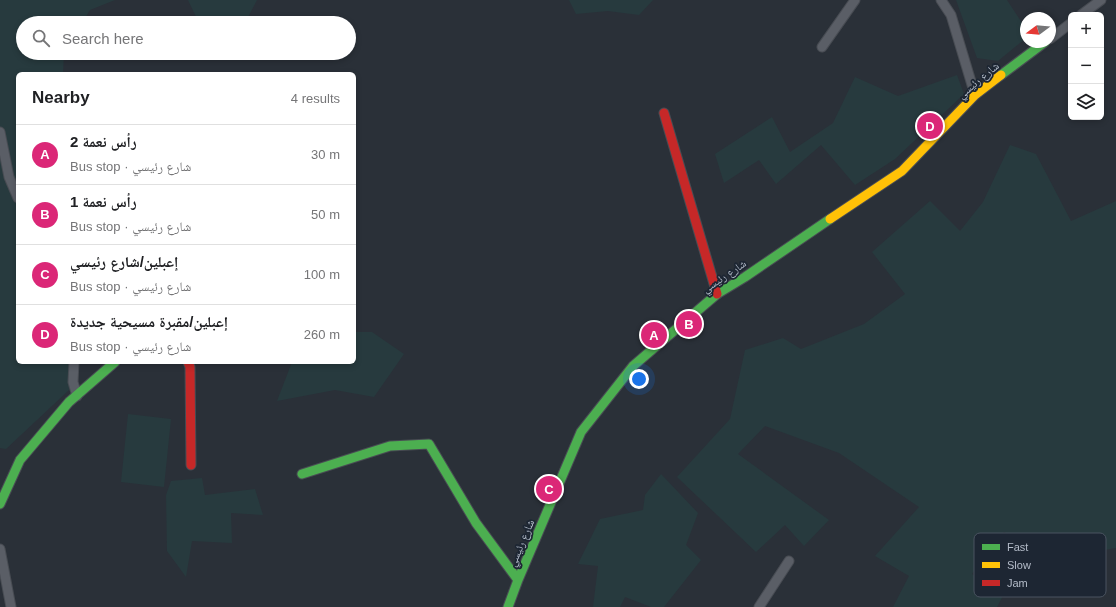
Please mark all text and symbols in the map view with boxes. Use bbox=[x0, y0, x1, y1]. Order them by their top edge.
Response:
north arrow bbox=[1020, 12, 1056, 48]
map controls bbox=[1068, 12, 1104, 120]
button: + bbox=[1068, 12, 1104, 48]
search box bbox=[16, 16, 356, 60]
icon: search bbox=[30, 27, 52, 49]
text: Search here bbox=[62, 30, 144, 47]
button: − bbox=[1068, 48, 1104, 84]
street label: شارع رئيسي bbox=[955, 59, 1003, 103]
button: layers bbox=[1068, 84, 1104, 120]
text: Nearby bbox=[32, 88, 90, 107]
text: 4 results bbox=[291, 91, 340, 106]
pin: D bbox=[917, 111, 943, 141]
text: رأس نعمة 2 bbox=[70, 133, 137, 150]
text: A bbox=[40, 147, 50, 162]
text: 30 m bbox=[311, 147, 340, 162]
text: Bus stop · شارع رئيسي bbox=[70, 159, 191, 174]
text: رأس نعمة 1 bbox=[70, 193, 137, 210]
text: B bbox=[40, 207, 50, 222]
text: 50 m bbox=[311, 207, 340, 222]
text: Bus stop · شارع رئيسي bbox=[70, 219, 191, 234]
text: إعبلين/شارع رئيسي bbox=[70, 253, 178, 270]
street label: شارع رئيسي bbox=[700, 257, 750, 297]
text: C bbox=[40, 267, 50, 282]
text: 100 m bbox=[304, 267, 340, 282]
text: Bus stop · شارع رئيسي bbox=[70, 279, 191, 294]
pin: B bbox=[676, 309, 702, 339]
text: إعبلين/مقبرة مسيحية جديدة bbox=[70, 313, 228, 330]
pin: A bbox=[641, 320, 667, 350]
text: D bbox=[40, 327, 50, 342]
text: 260 m bbox=[304, 327, 340, 342]
text: Bus stop · شارع رئيسي bbox=[70, 339, 191, 354]
your location bbox=[629, 369, 649, 389]
pin: C bbox=[536, 474, 562, 504]
street label: شارع رئيسي bbox=[506, 518, 539, 569]
legend bbox=[974, 533, 1106, 597]
text: Fast bbox=[1007, 541, 1028, 553]
text: Slow bbox=[1007, 559, 1031, 571]
text: Jam bbox=[1007, 577, 1028, 589]

